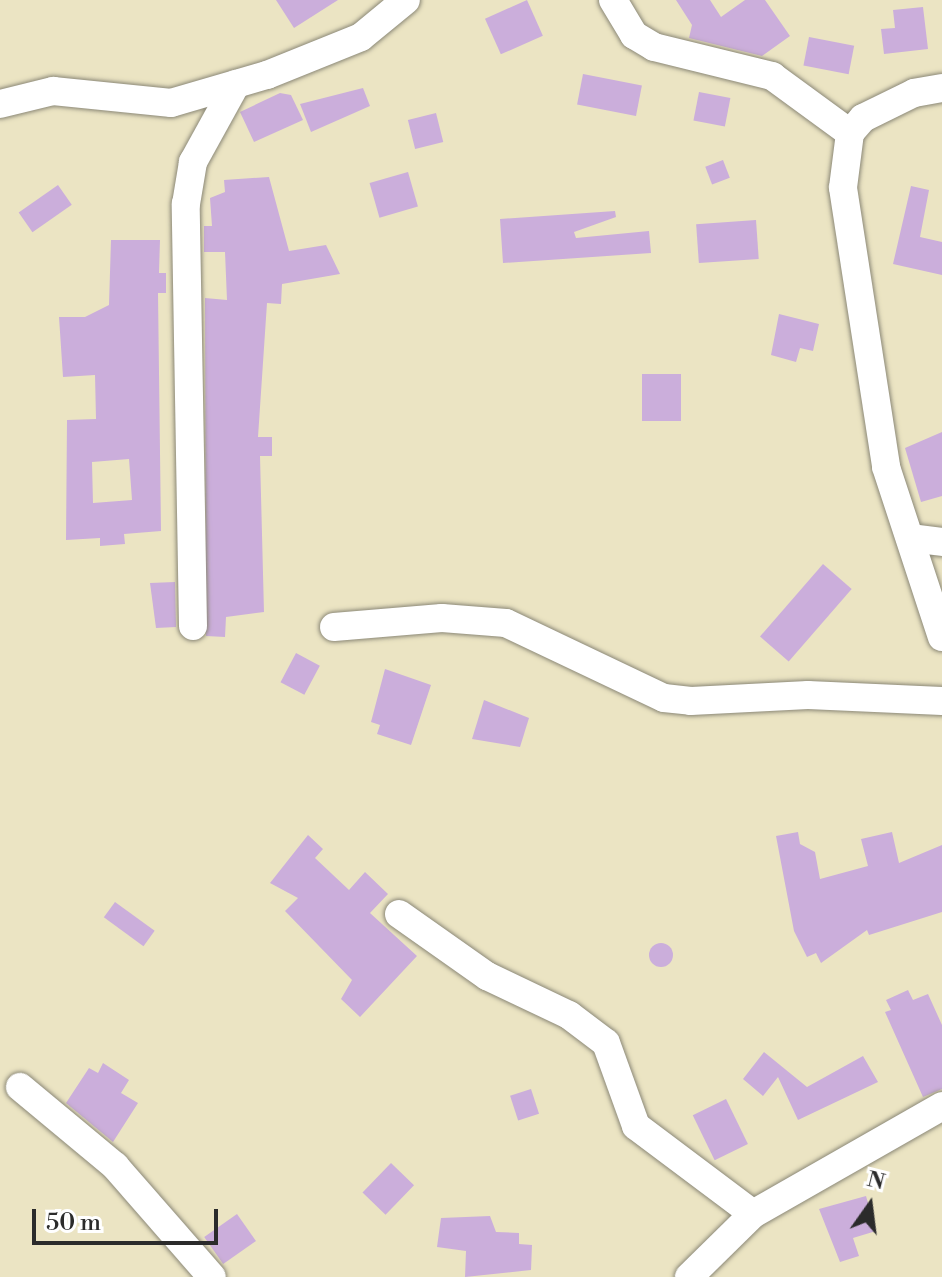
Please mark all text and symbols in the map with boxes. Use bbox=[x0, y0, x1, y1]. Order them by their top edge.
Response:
north arrow bbox=[830, 1165, 910, 1245]
text: N bbox=[864, 1166, 888, 1196]
scale bar bbox=[36, 1193, 222, 1243]
text: 50 m bbox=[46, 1208, 101, 1238]

